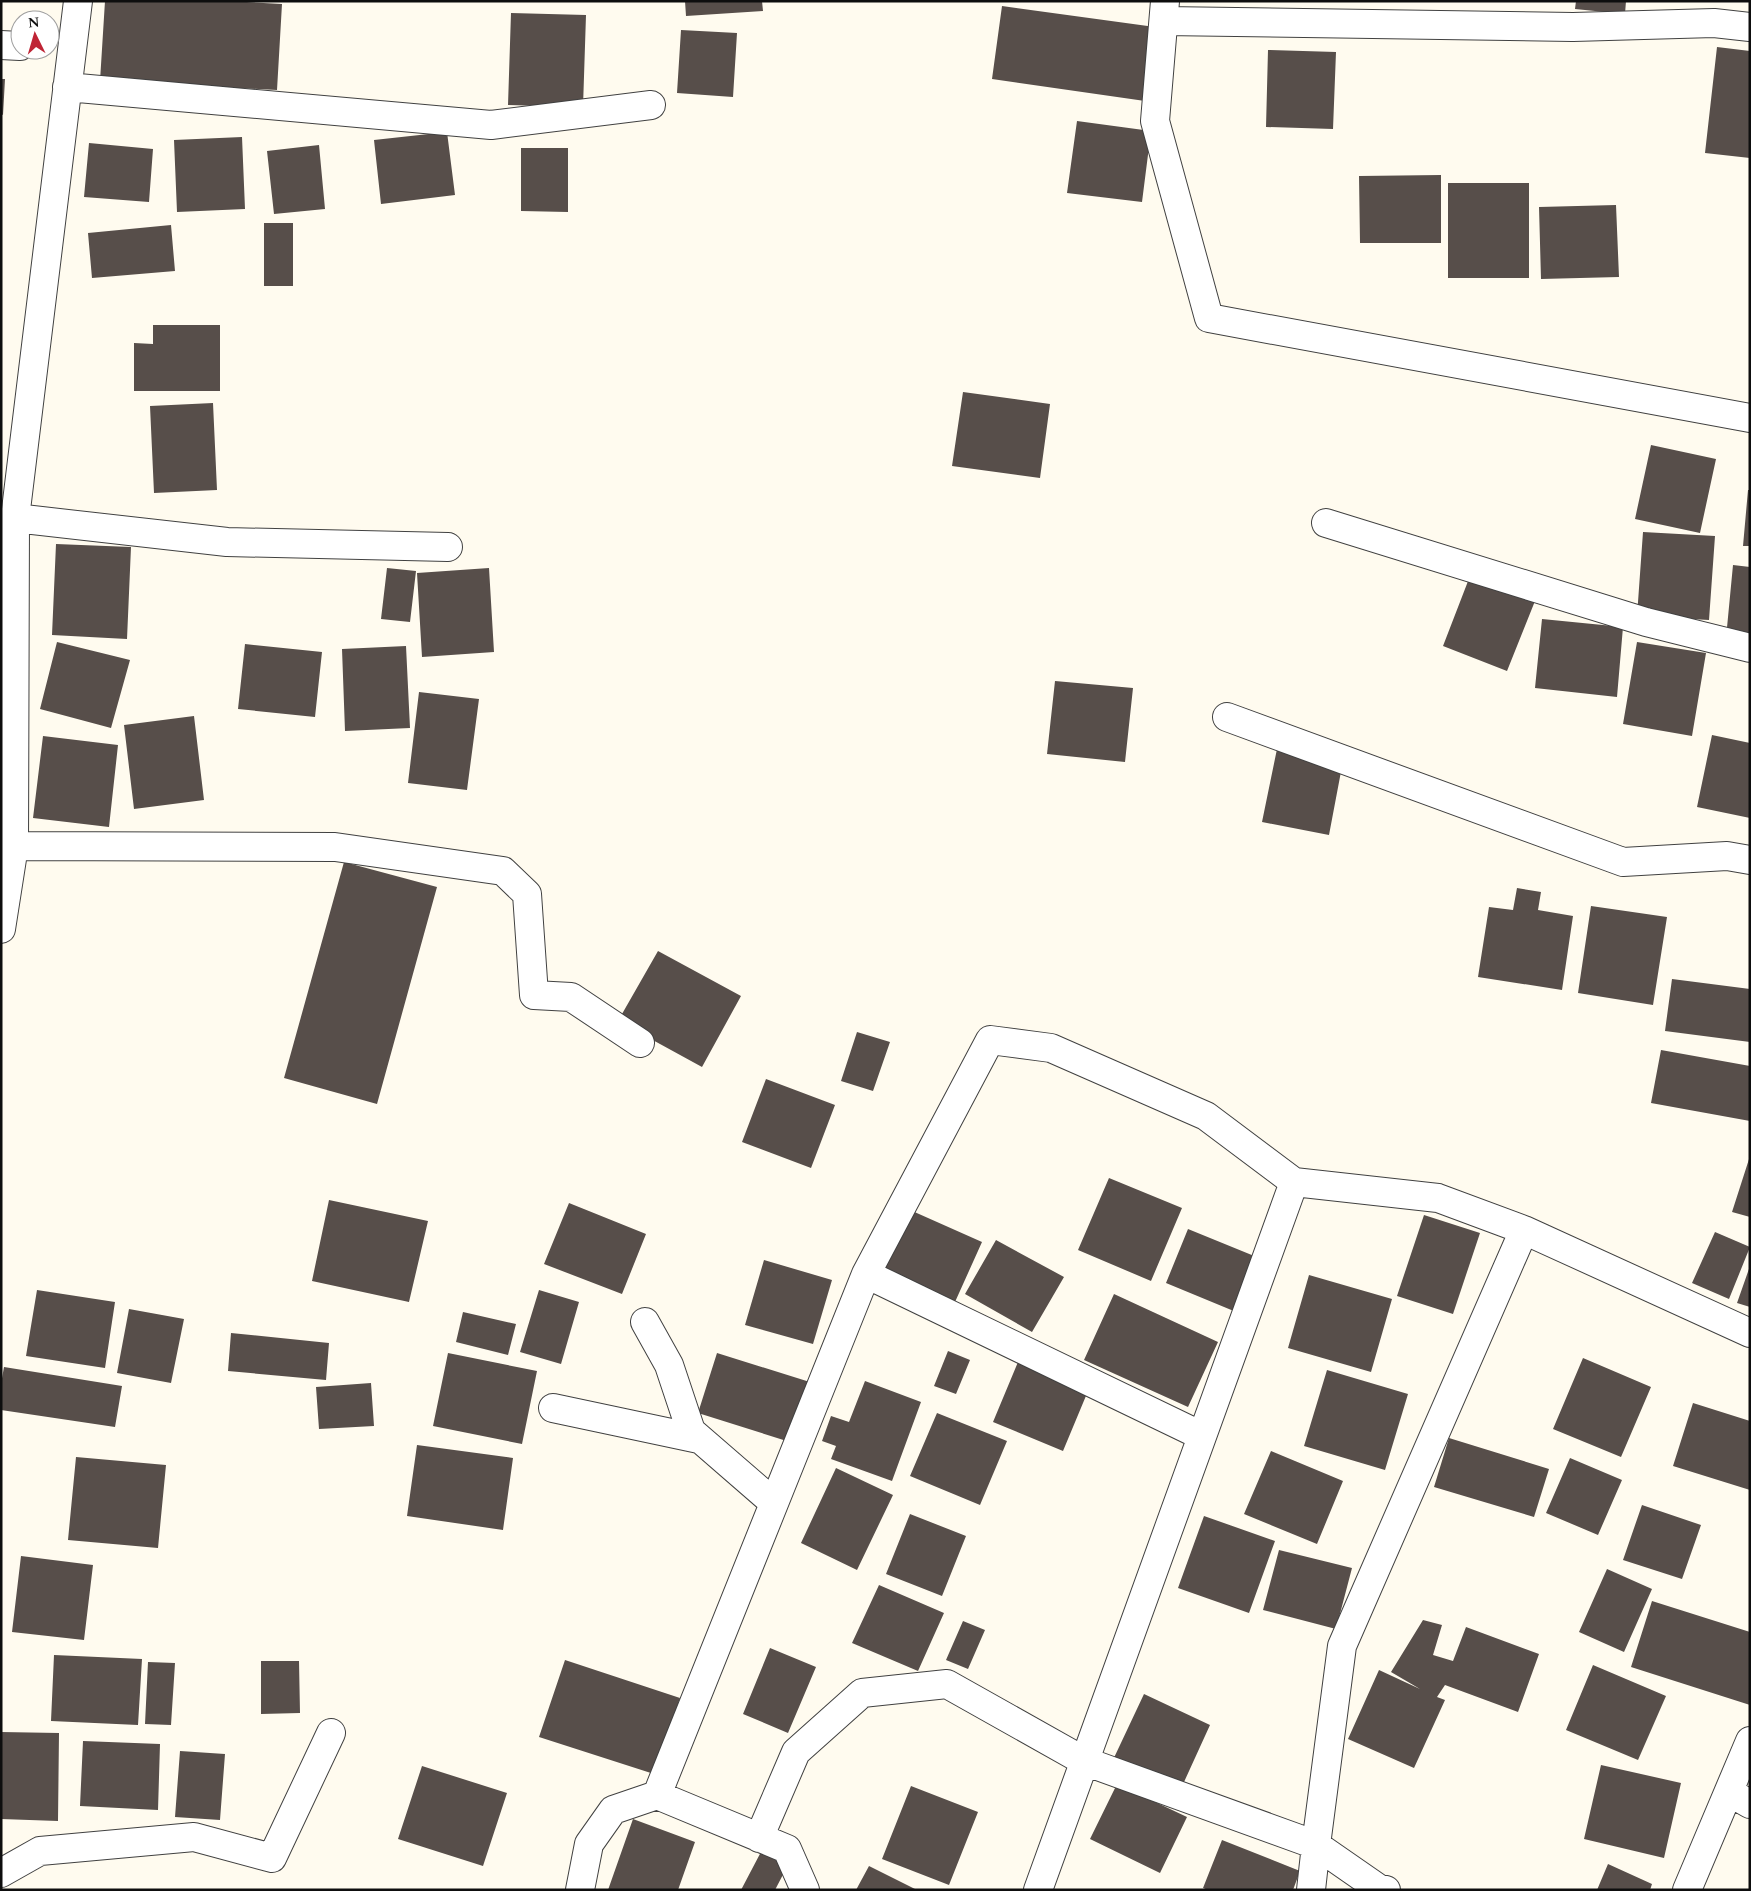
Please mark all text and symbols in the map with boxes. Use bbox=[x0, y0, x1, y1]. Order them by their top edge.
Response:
north arrow bbox=[10, 10, 60, 60]
text: N bbox=[27, 12, 41, 34]

